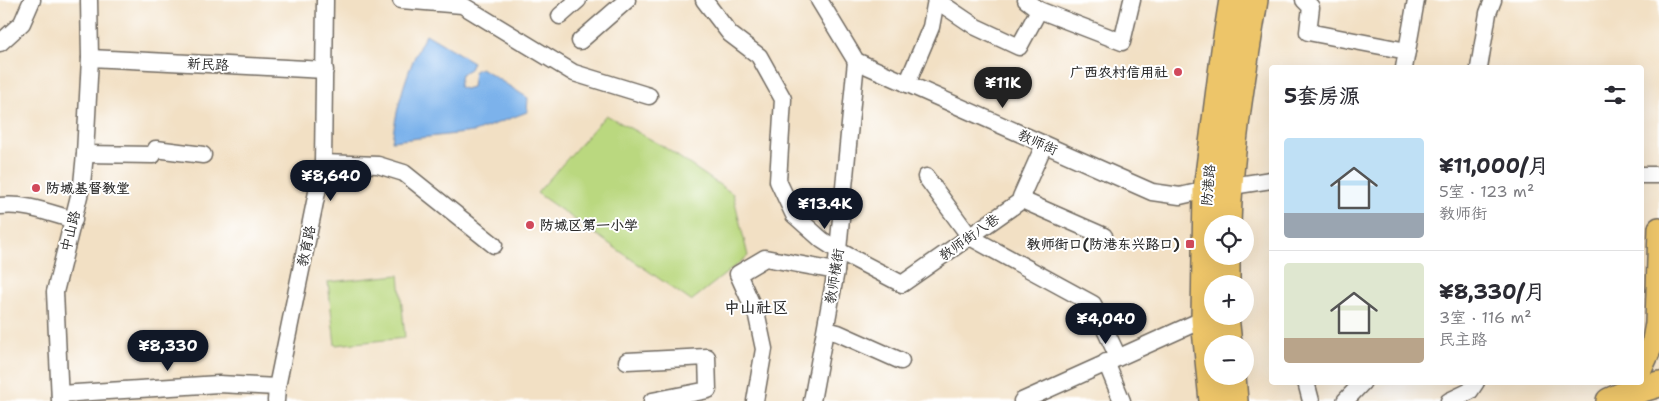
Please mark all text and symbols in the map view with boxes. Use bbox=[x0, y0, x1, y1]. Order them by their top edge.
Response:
street label: 新民路 bbox=[187, 54, 229, 74]
place label: 广西农村信用社 bbox=[1070, 63, 1168, 81]
pin: ¥11K bbox=[973, 66, 1033, 109]
marker: 广西农村信用社 bbox=[1172, 66, 1184, 78]
text: ¥11K bbox=[985, 72, 1021, 93]
icon: filters bbox=[1601, 81, 1629, 109]
text: 5套房源 bbox=[1284, 82, 1360, 110]
street label: 教师街 bbox=[1015, 125, 1061, 159]
text: ¥11,000/月 bbox=[1439, 152, 1549, 180]
icon: home bbox=[1324, 158, 1384, 218]
pin: ¥8,640 bbox=[290, 160, 372, 202]
street label: 防港路 bbox=[1197, 163, 1219, 207]
text: ¥8,640 bbox=[301, 165, 361, 186]
place label: 防城基督教堂 bbox=[46, 179, 130, 197]
text: 5室 · 123 m² bbox=[1439, 181, 1534, 202]
marker: 防城基督教堂 bbox=[30, 182, 42, 194]
pin: ¥13.4K bbox=[784, 188, 866, 230]
text: ¥13.4K bbox=[798, 193, 852, 214]
text: 教师街 bbox=[1439, 203, 1487, 224]
street label: 中山路 bbox=[56, 208, 84, 254]
street label: 教师街八巷 bbox=[935, 209, 1004, 264]
map controls bbox=[1204, 215, 1254, 385]
button: locate bbox=[1204, 215, 1254, 265]
place label: 防城区第一小学 bbox=[540, 216, 638, 234]
marker: 防城区第一小学 bbox=[524, 219, 536, 231]
street label: 教育路 bbox=[293, 224, 319, 268]
place label: 教师街口(防港东兴路口) bbox=[1027, 235, 1180, 253]
marker: 教师街口(防港东兴路口) bbox=[1184, 238, 1196, 250]
street label: 教师横街 bbox=[821, 247, 847, 305]
button: + bbox=[1204, 275, 1254, 325]
text: ¥8,330/月 bbox=[1439, 278, 1546, 306]
icon: home bbox=[1324, 283, 1384, 343]
district label: 中山社区 bbox=[724, 297, 788, 318]
pin: ¥4,040 bbox=[1065, 302, 1147, 345]
text: 3室 · 116 m² bbox=[1439, 307, 1532, 328]
text: ¥4,040 bbox=[1076, 308, 1136, 329]
text: 民主路 bbox=[1439, 329, 1487, 350]
pin: ¥8,330 bbox=[127, 330, 209, 372]
text: ¥8,330 bbox=[138, 335, 198, 356]
button: − bbox=[1204, 335, 1254, 385]

